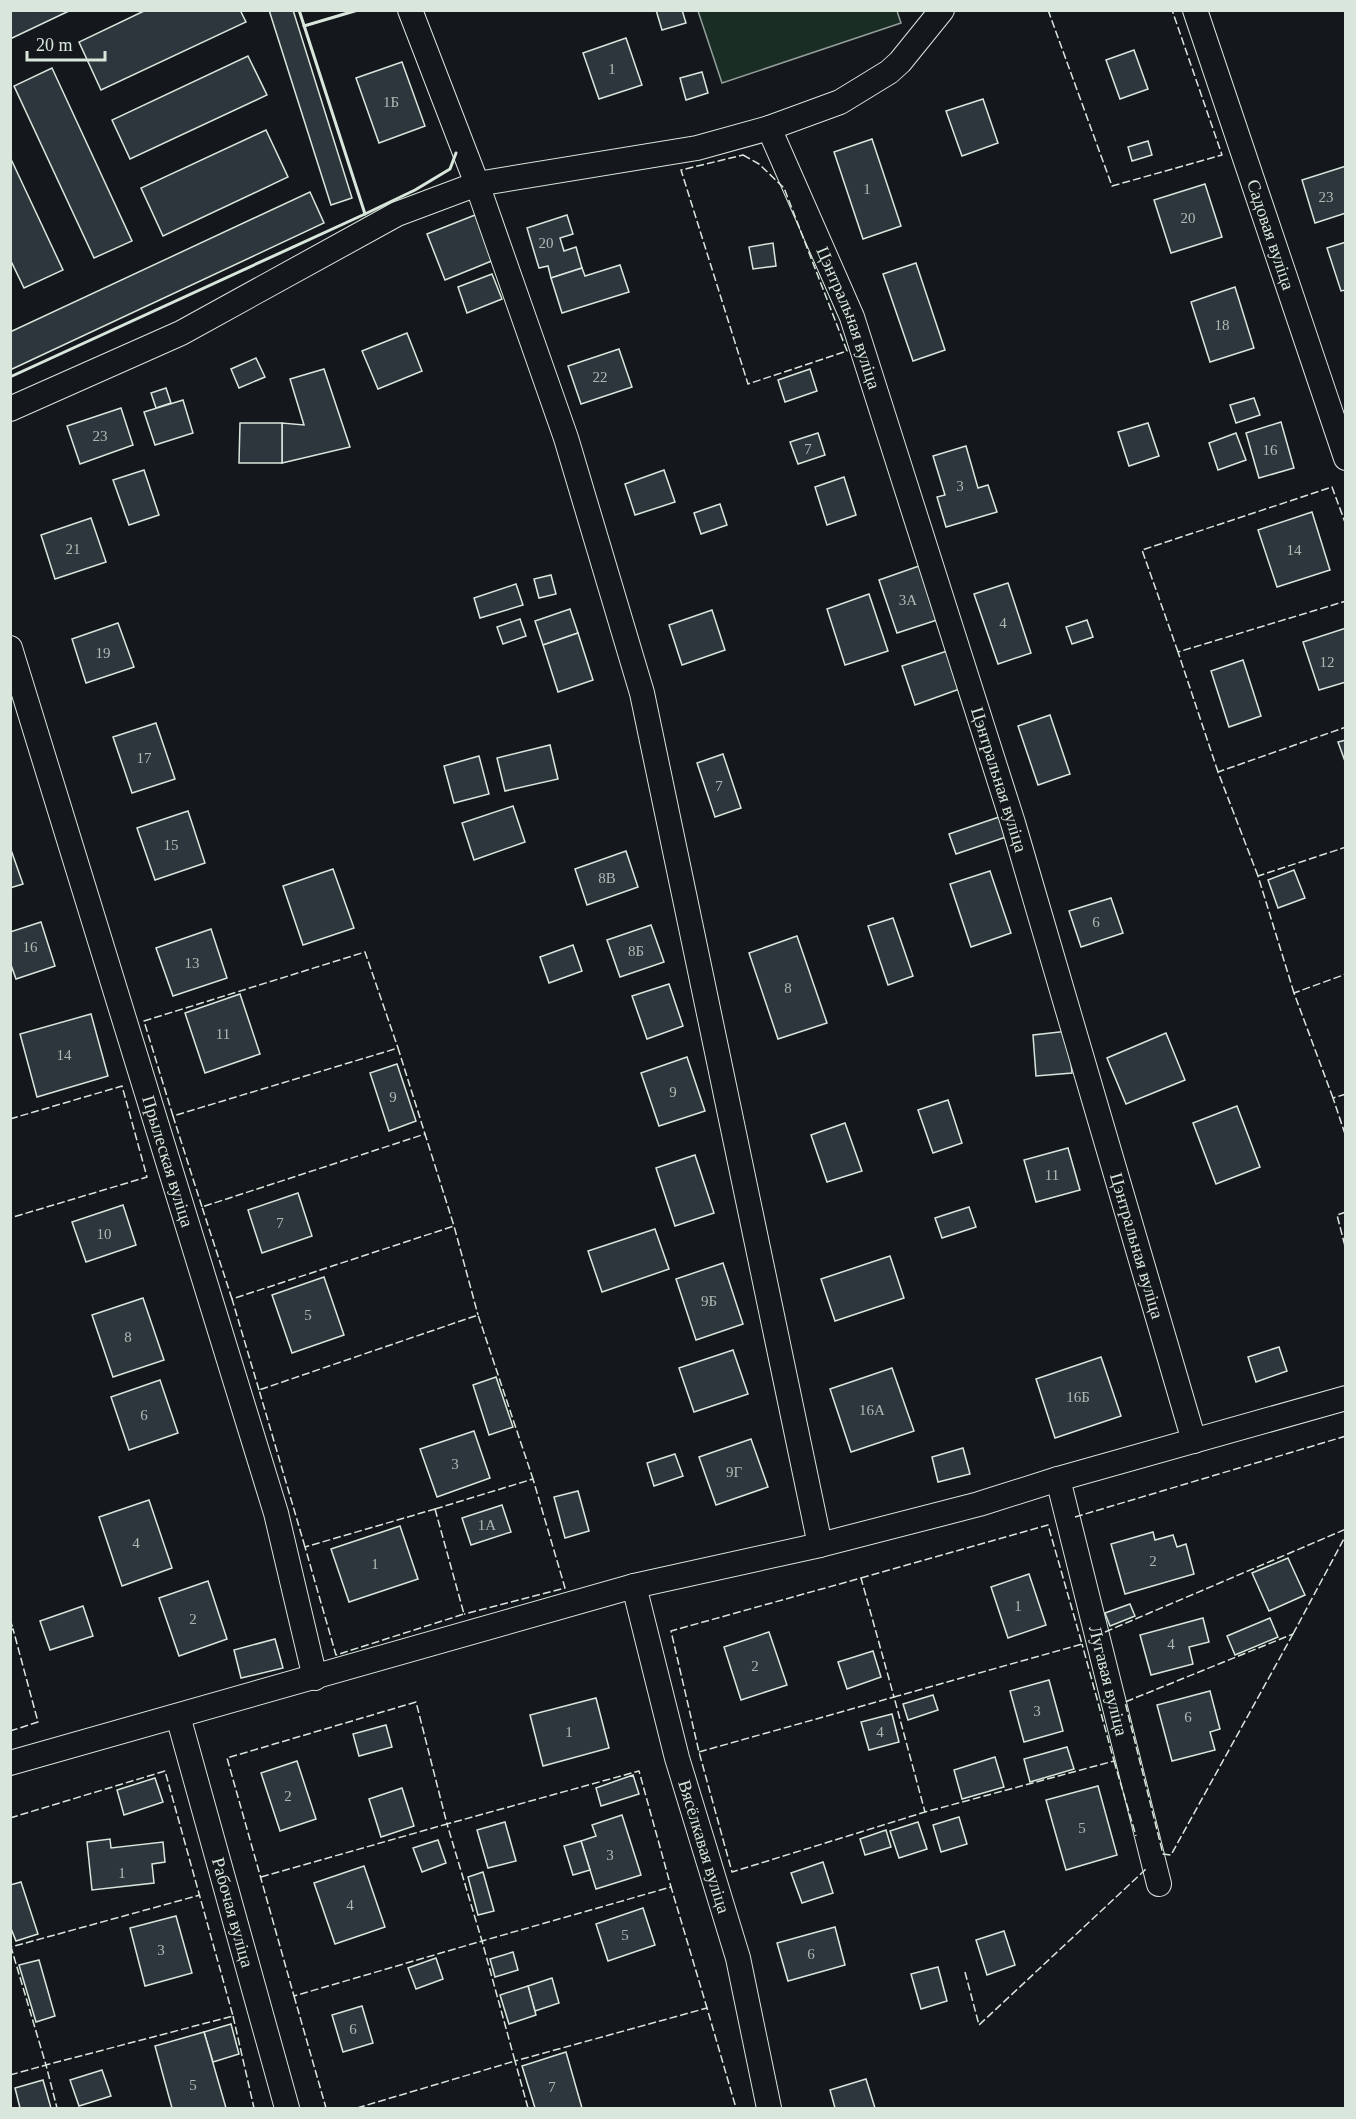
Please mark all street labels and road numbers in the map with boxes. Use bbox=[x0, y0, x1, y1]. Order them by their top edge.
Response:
street label: Садовая вуліца bbox=[1243, 177, 1299, 292]
street label: Цэнтральная вуліца bbox=[812, 243, 884, 392]
street label: Цэнтральная вуліца bbox=[967, 705, 1031, 855]
street label: Прылеская вуліца bbox=[138, 1093, 197, 1229]
street label: Цэнтральная вуліца bbox=[1106, 1171, 1168, 1321]
street label: Лугавая вуліца bbox=[1085, 1624, 1132, 1738]
street label: Вясёлкавая вуліца bbox=[674, 1777, 734, 1916]
street label: Рабочая вуліца bbox=[208, 1855, 257, 1970]

